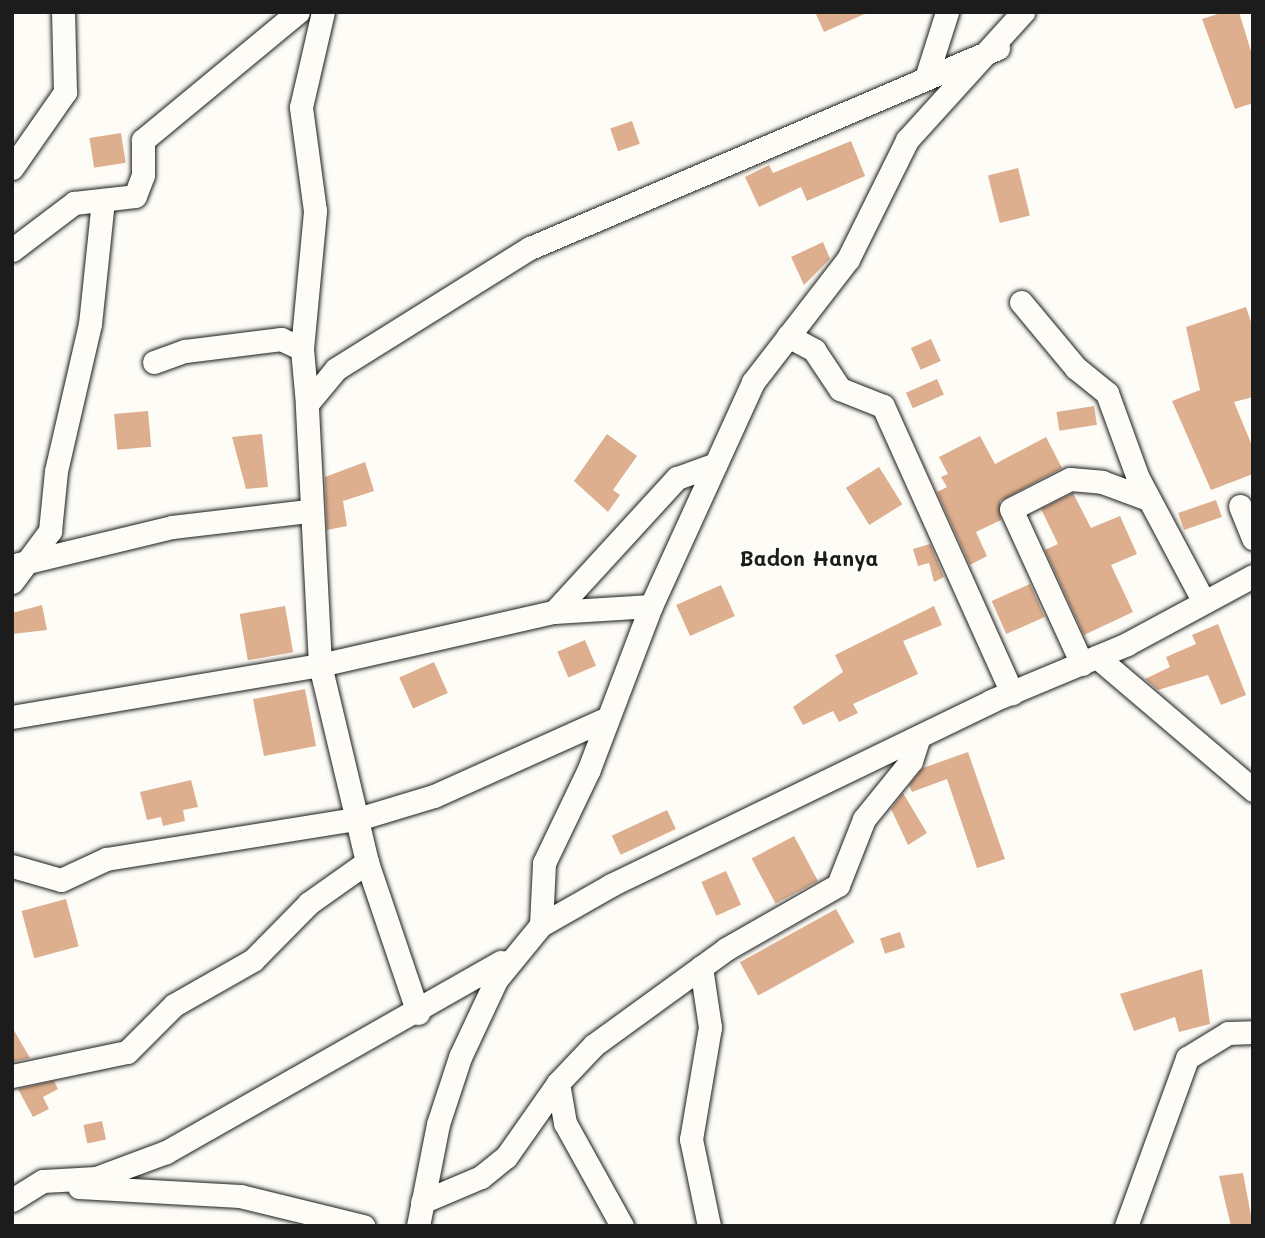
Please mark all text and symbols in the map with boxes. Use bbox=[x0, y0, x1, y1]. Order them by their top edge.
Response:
district label: Badon Hanya bbox=[740, 545, 878, 571]

